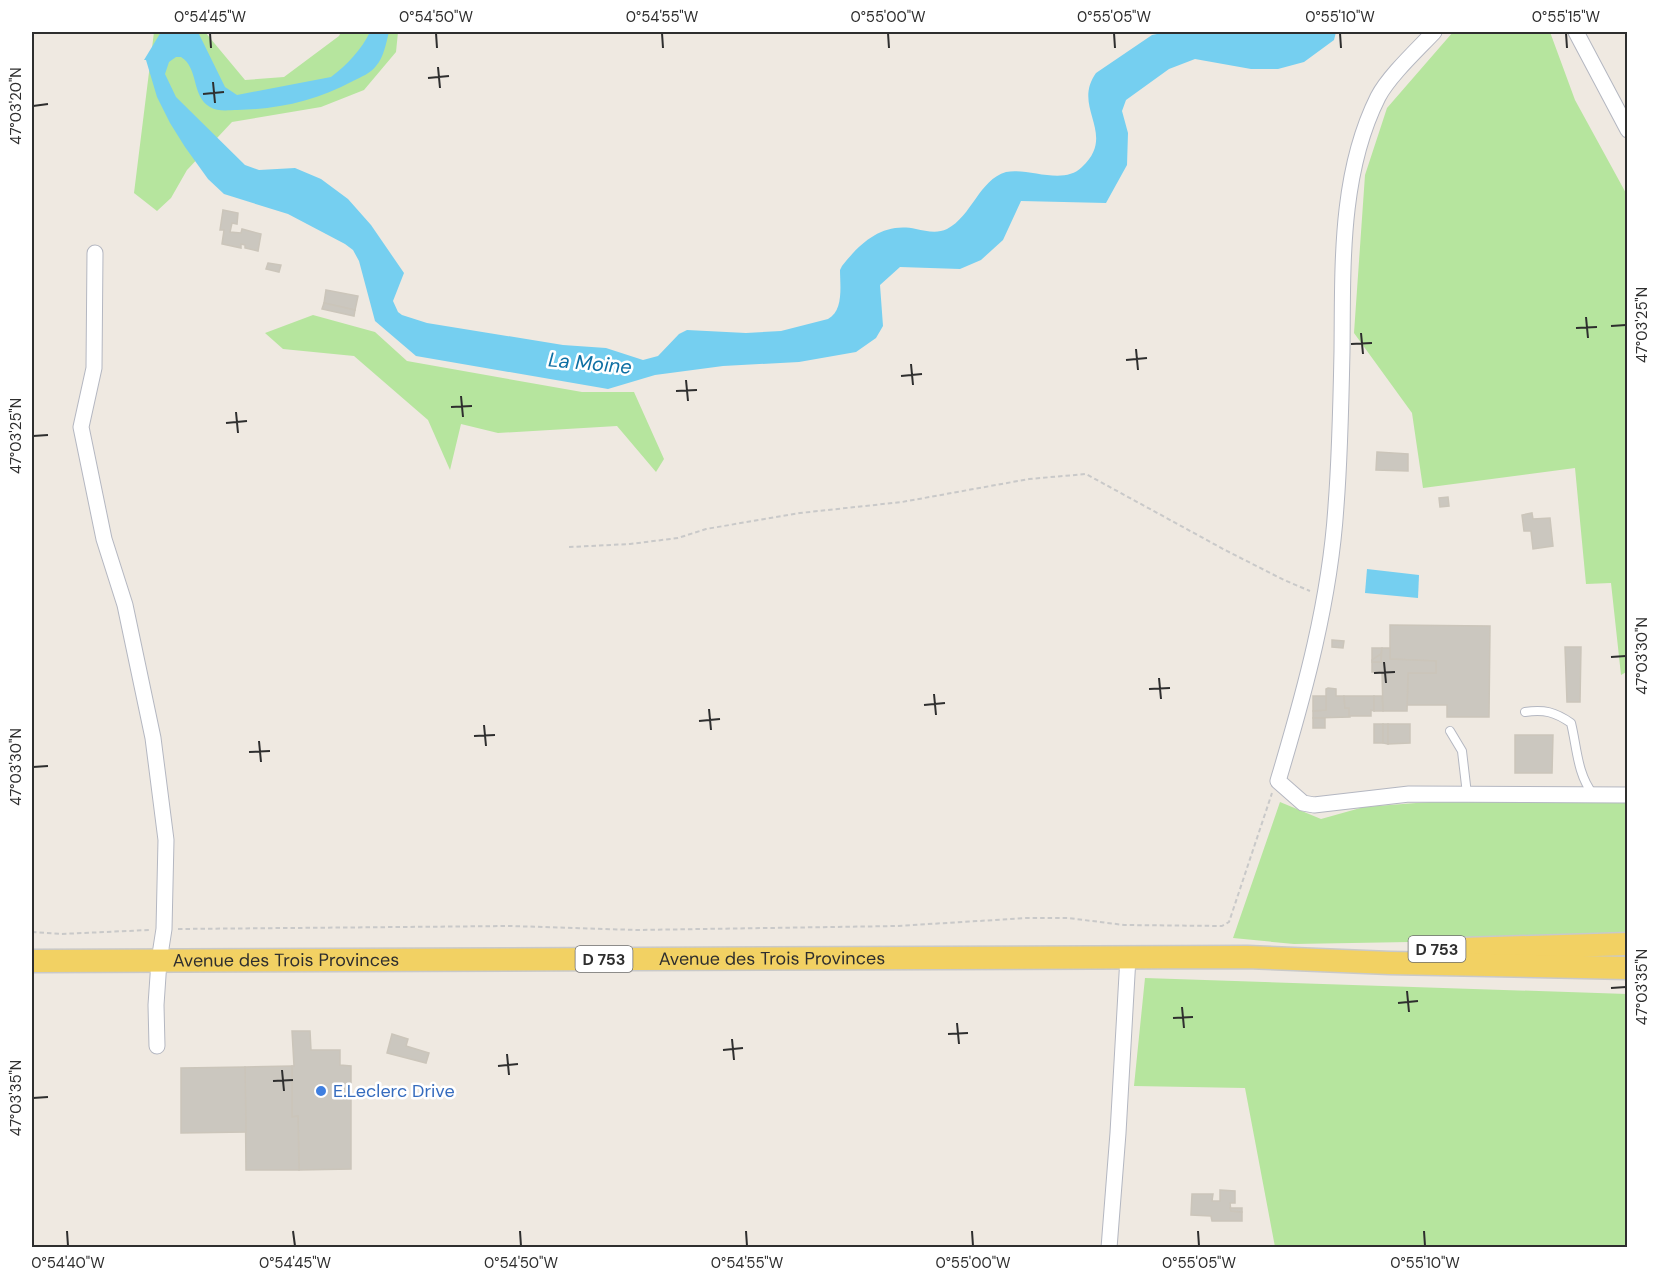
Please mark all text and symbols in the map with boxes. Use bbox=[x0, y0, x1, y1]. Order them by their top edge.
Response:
text: 0°54'45"W bbox=[174, 7, 247, 27]
text: 0°54'50"W bbox=[399, 7, 473, 27]
text: 0°54'55"W bbox=[626, 7, 699, 27]
text: 0°55'00"W bbox=[850, 7, 926, 27]
text: 0°55'05"W bbox=[1077, 7, 1151, 27]
text: 0°55'10"W bbox=[1305, 7, 1375, 27]
text: 0°55'15"W bbox=[1532, 7, 1601, 27]
text: 47°03'20"N bbox=[6, 67, 26, 145]
text: 47°03'25"N bbox=[1632, 287, 1652, 363]
water label: La Moine bbox=[547, 346, 633, 380]
text: 47°03'25"N bbox=[6, 398, 26, 474]
text: 47°03'30"N bbox=[1632, 617, 1652, 695]
text: 47°03'30"N bbox=[6, 728, 26, 806]
road number: D 753 bbox=[1408, 936, 1466, 962]
road number: D 753 bbox=[576, 946, 632, 972]
street label: Avenue des Trois Provinces bbox=[659, 946, 885, 971]
street label: Avenue des Trois Provinces bbox=[173, 948, 399, 973]
text: 47°03'35"N bbox=[1632, 949, 1652, 1025]
text: 47°03'35"N bbox=[6, 1060, 26, 1136]
place label: E.Leclerc Drive bbox=[333, 1079, 455, 1103]
marker: E.Leclerc Drive bbox=[314, 1084, 328, 1098]
text: 0°54'40"W bbox=[31, 1253, 105, 1273]
text: 0°54'45"W bbox=[259, 1253, 332, 1273]
text: 0°54'50"W bbox=[484, 1253, 558, 1273]
text: 0°54'55"W bbox=[711, 1253, 784, 1273]
text: 0°55'00"W bbox=[935, 1253, 1011, 1273]
text: 0°55'05"W bbox=[1162, 1253, 1236, 1273]
text: 0°55'10"W bbox=[1390, 1253, 1460, 1273]

